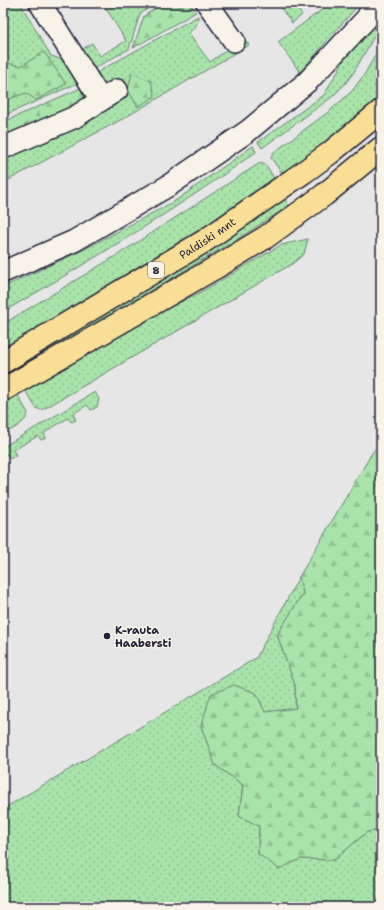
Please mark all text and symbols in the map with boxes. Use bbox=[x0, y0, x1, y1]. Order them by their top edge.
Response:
street label: Paldiski mnt bbox=[177, 214, 239, 263]
road number: 8 bbox=[148, 262, 164, 278]
place label: K-rauta Haabersti bbox=[115, 623, 171, 651]
marker: K-rauta Haabersti bbox=[102, 631, 112, 641]

